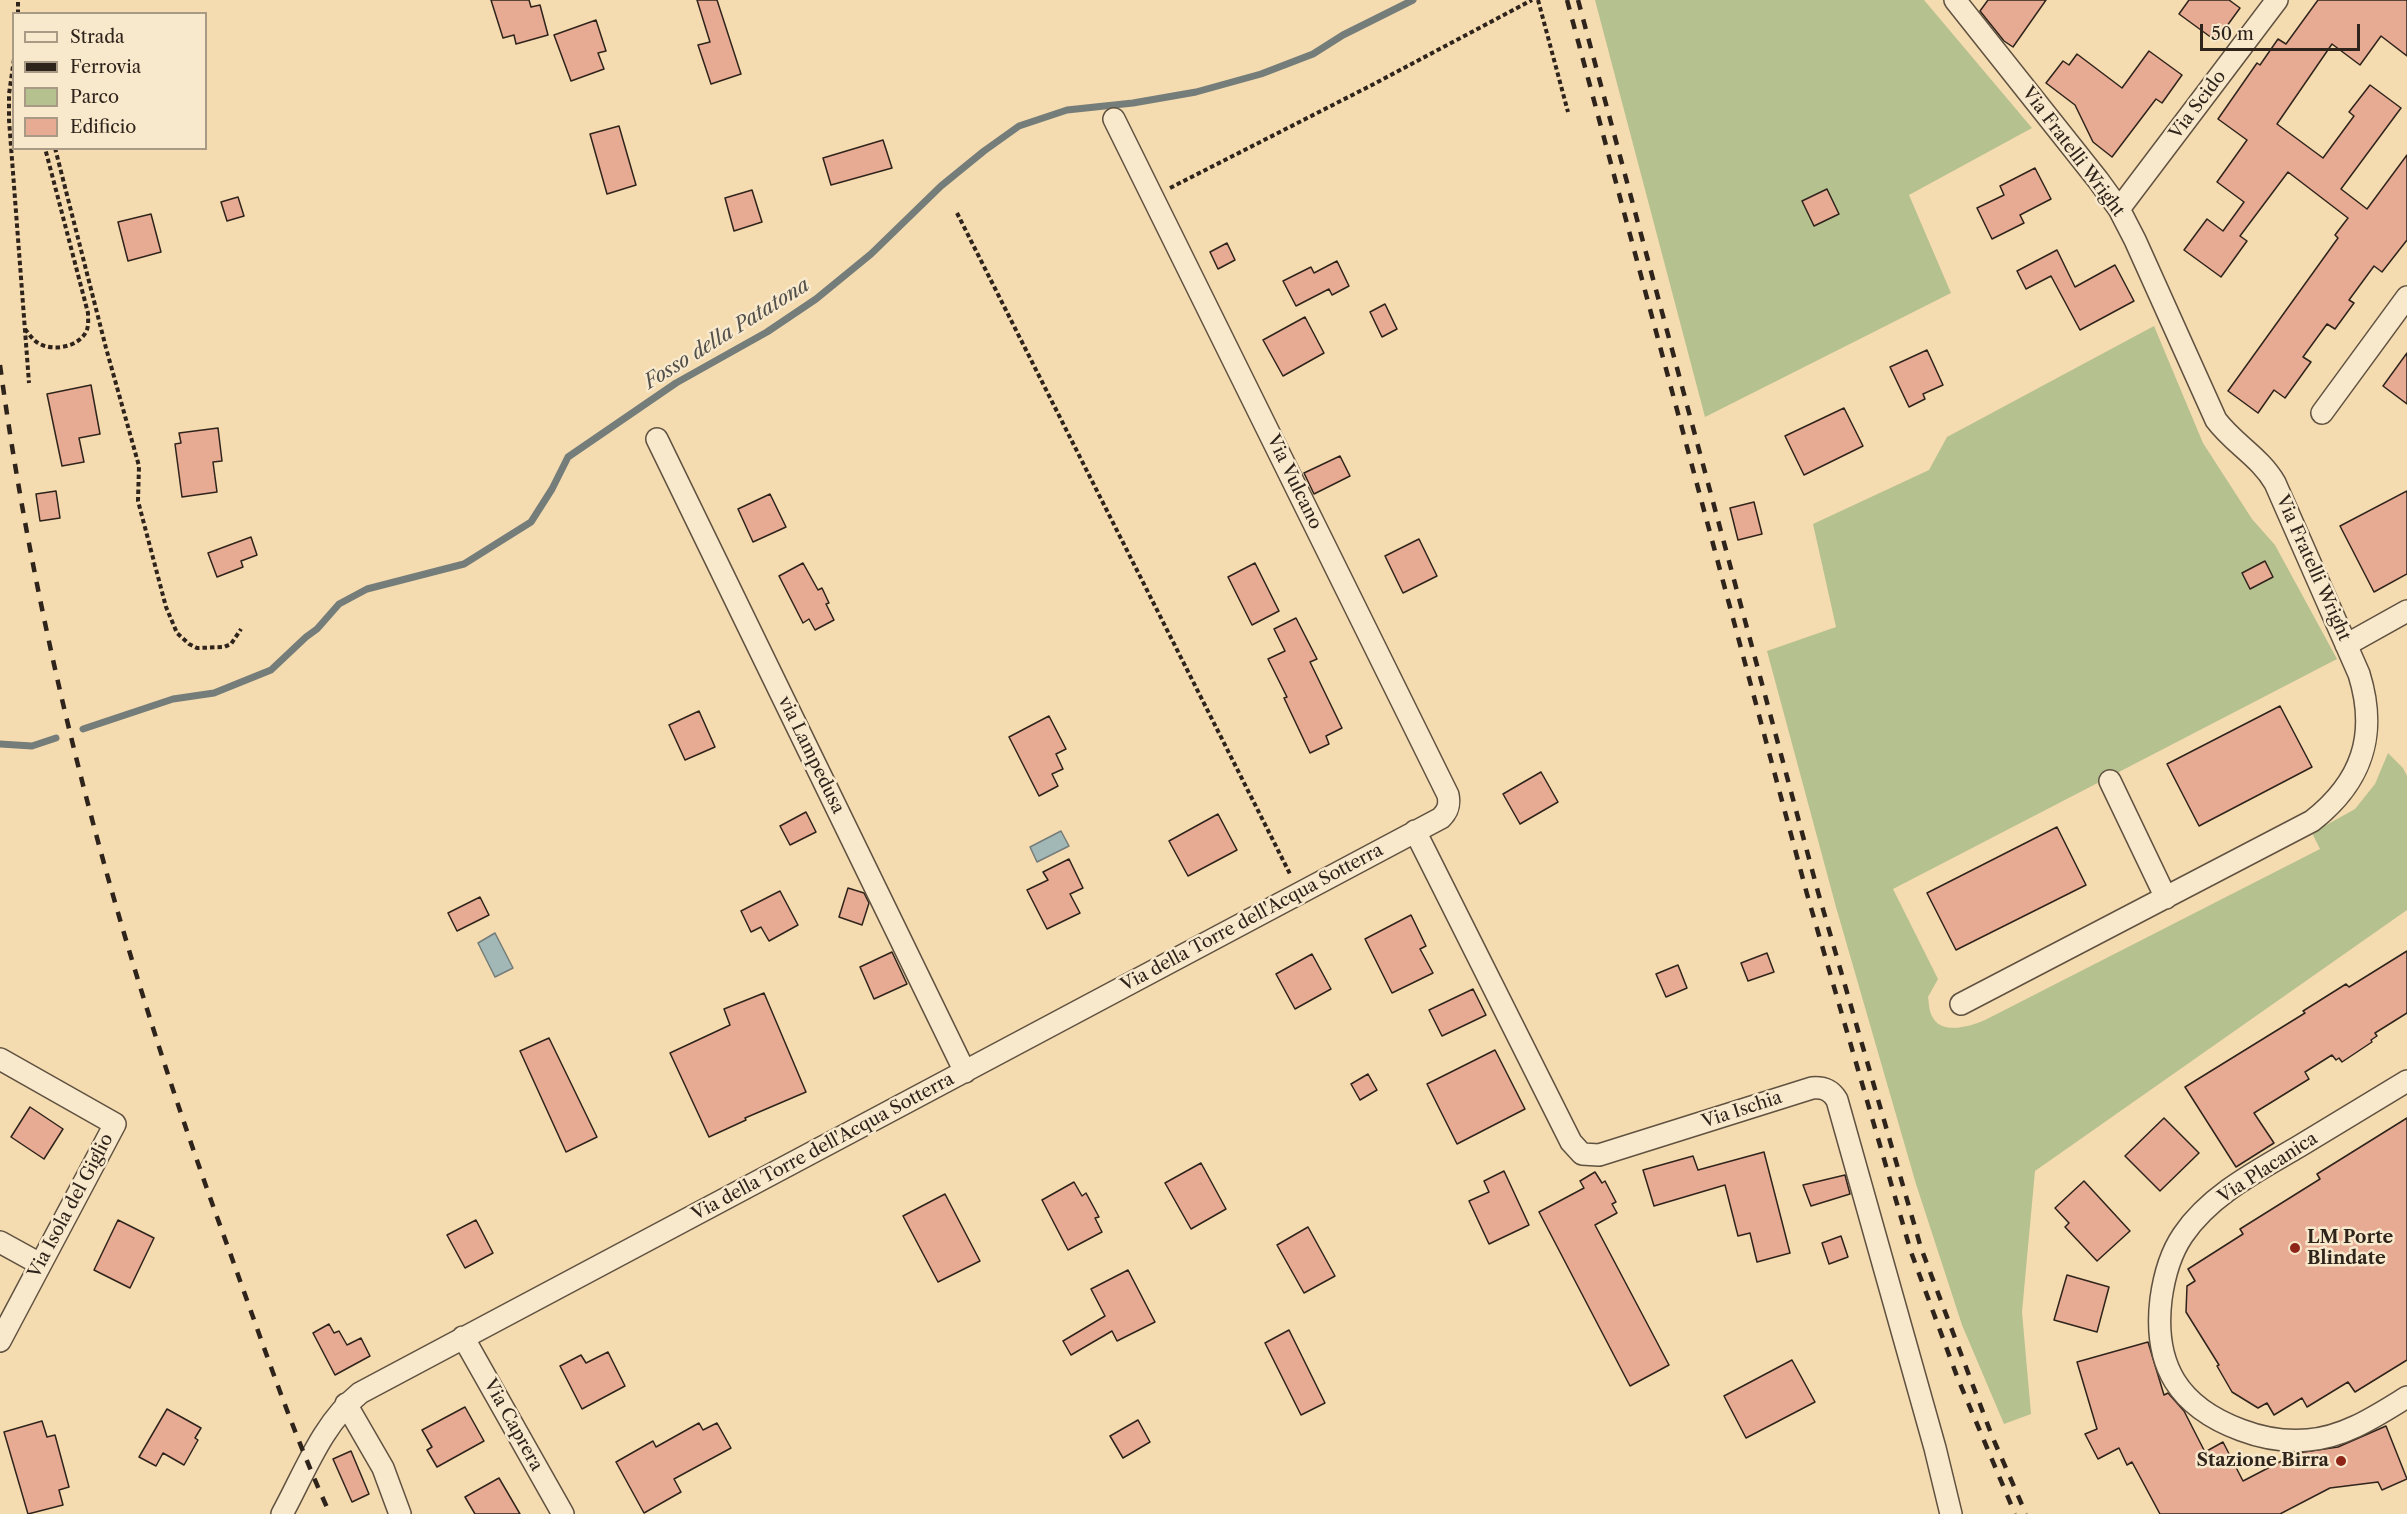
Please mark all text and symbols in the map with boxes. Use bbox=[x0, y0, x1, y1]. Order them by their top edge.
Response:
legend bbox=[12, 12, 207, 150]
scale bar bbox=[2203, 12, 2364, 50]
text: 50 m bbox=[2211, 23, 2254, 45]
text: Strada bbox=[70, 26, 125, 48]
text: Ferrovia bbox=[70, 56, 141, 78]
street label: Via Scido bbox=[2165, 66, 2231, 144]
street label: Via Fratelli Wright bbox=[2017, 83, 2129, 221]
text: Parco bbox=[70, 86, 119, 108]
text: Edificio bbox=[70, 116, 136, 138]
water label: Fosso della Patatona bbox=[640, 273, 814, 395]
street label: Via Vulcano bbox=[1262, 431, 1326, 533]
street label: Via Fratelli Wright bbox=[2271, 492, 2355, 644]
street label: via Lampedusa bbox=[773, 693, 849, 817]
street label: Via della Torre dell'Acqua Sotterra bbox=[1117, 839, 1387, 997]
street label: Via della Torre dell'Acqua Sotterra bbox=[688, 1068, 958, 1226]
street label: Via Ischia bbox=[1699, 1087, 1785, 1133]
street label: Via Placanica bbox=[2214, 1128, 2322, 1208]
street label: Via Isola del Giglio bbox=[24, 1130, 118, 1282]
place label: LM Porte Blindate bbox=[2307, 1227, 2393, 1270]
marker: LM Porte Blindate bbox=[2288, 1241, 2302, 1255]
street label: Via Caprera bbox=[479, 1375, 547, 1475]
place label: Stazione Birra bbox=[2197, 1450, 2329, 1472]
marker: Stazione Birra bbox=[2334, 1454, 2348, 1468]

